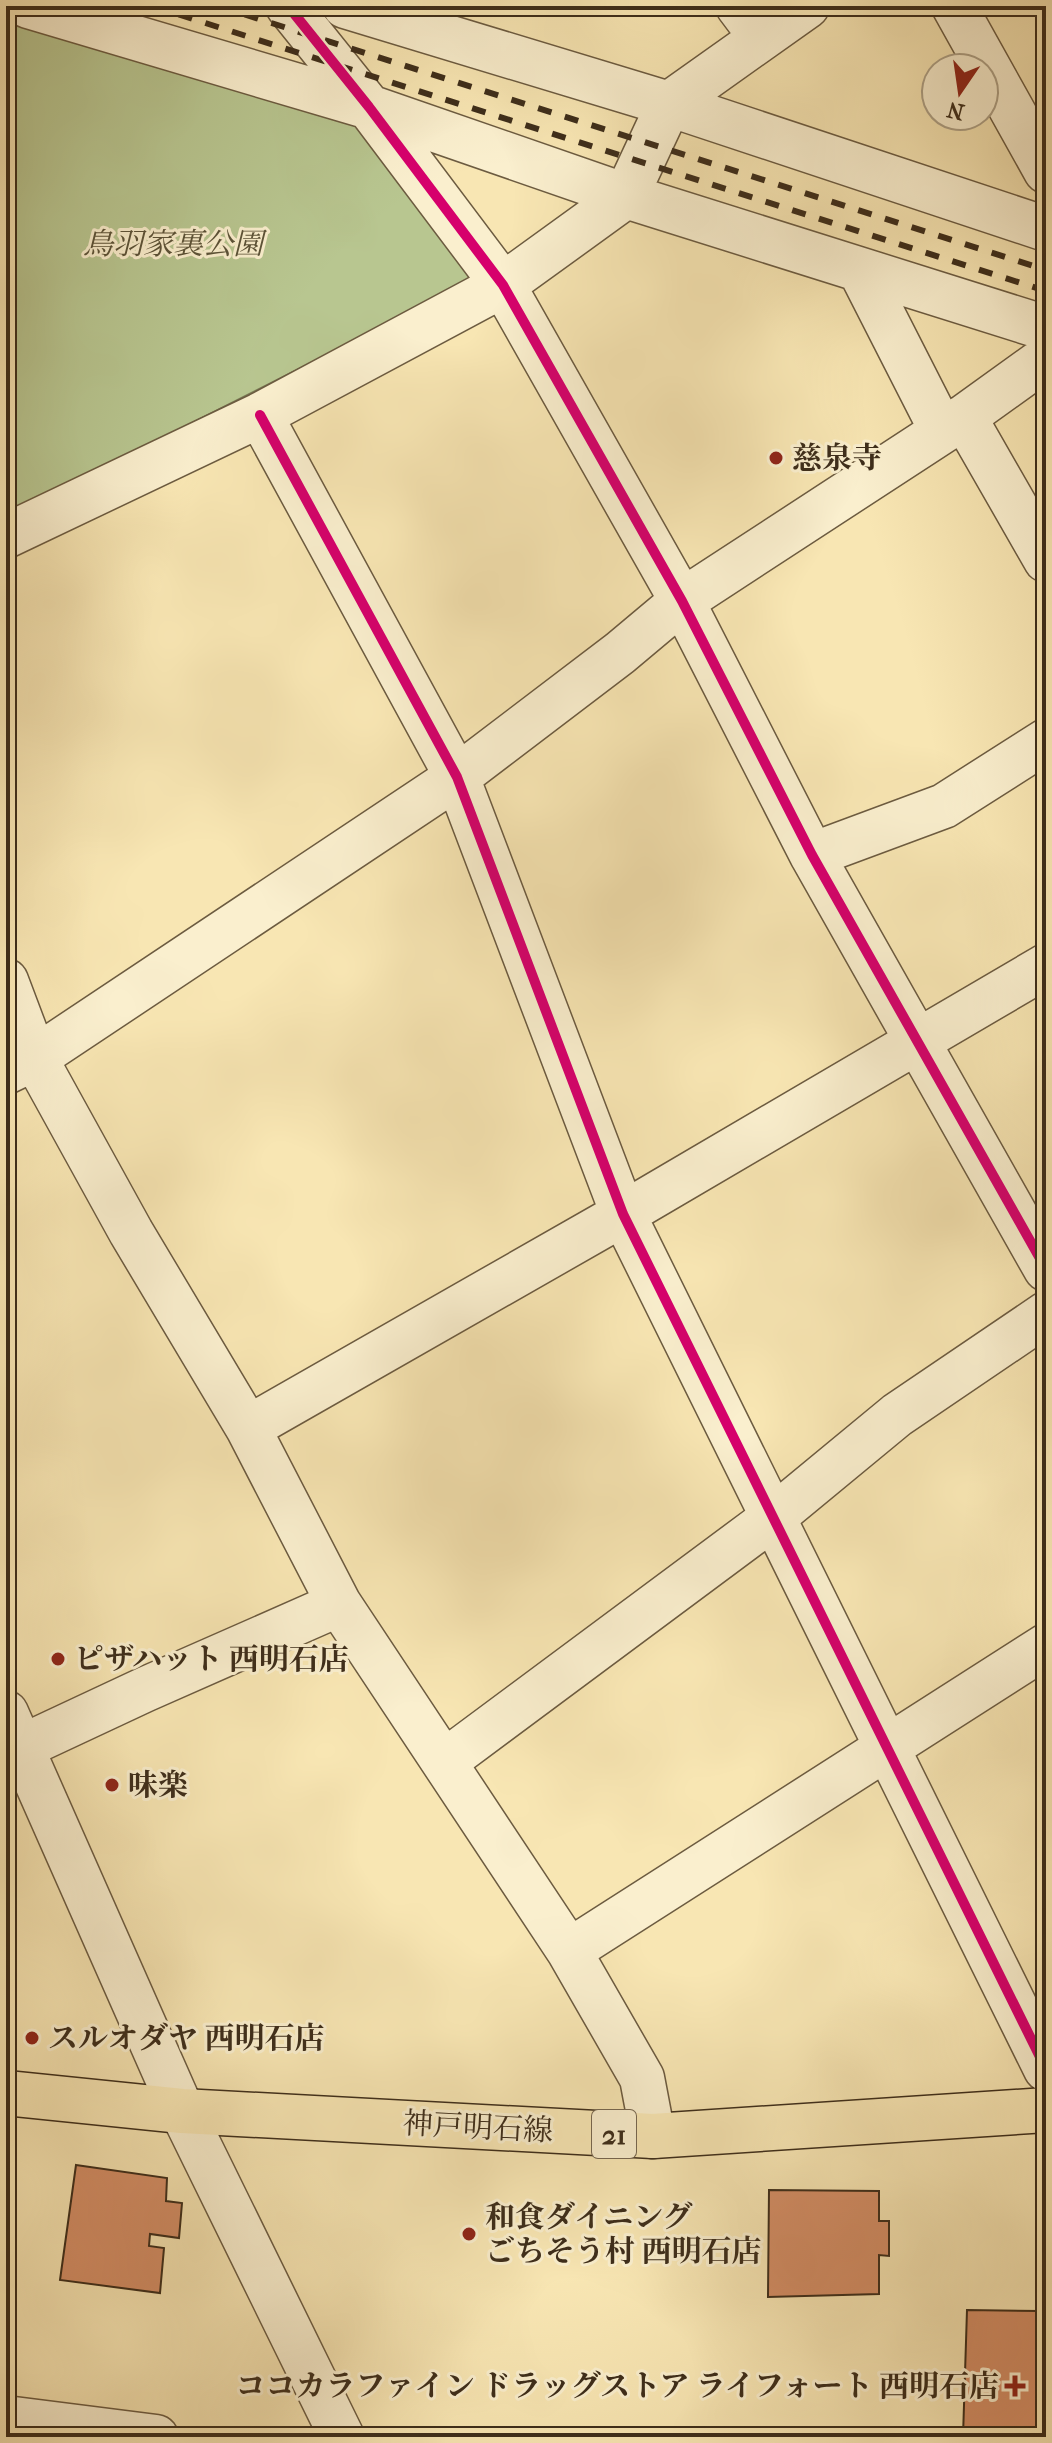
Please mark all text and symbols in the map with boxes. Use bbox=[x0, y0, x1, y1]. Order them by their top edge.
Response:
north arrow bbox=[920, 52, 1000, 132]
text: N bbox=[944, 96, 967, 125]
park label: 鳥羽家裏公園 bbox=[83, 227, 268, 262]
place label: 慈泉寺 bbox=[792, 441, 882, 476]
marker: 慈泉寺 bbox=[767, 449, 785, 467]
place label: ピザハット 西明石店 bbox=[74, 1642, 349, 1677]
marker: ピザハット 西明石店 bbox=[49, 1650, 67, 1668]
place label: 味楽 bbox=[128, 1768, 188, 1803]
marker: 味楽 bbox=[103, 1776, 121, 1794]
place label: スルオダヤ 西明石店 bbox=[48, 2021, 324, 2056]
marker: スルオダヤ 西明石店 bbox=[23, 2029, 41, 2047]
street label: 神戸明石線 bbox=[402, 2106, 554, 2149]
road number: 21 bbox=[592, 2110, 636, 2158]
place label: 和食ダイニング ごちそう村 西明石店 bbox=[485, 2200, 761, 2269]
marker: 和食ダイニング ごちそう村 西明石店 bbox=[460, 2225, 478, 2243]
place label: ココカラファイン ドラッグストア ライフォート 西明石店 bbox=[235, 2369, 999, 2404]
marker: ココカラファイン ドラッグストア ライフォート 西明石店 bbox=[1006, 2377, 1024, 2395]

